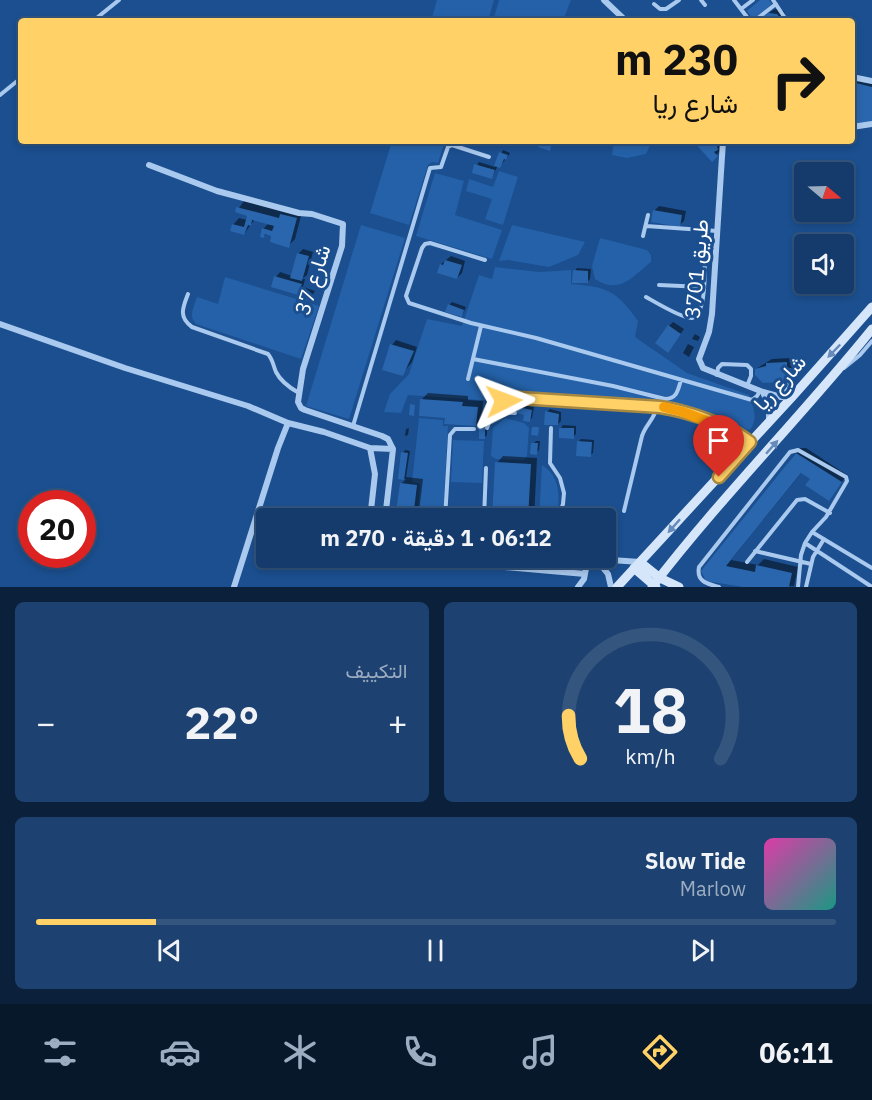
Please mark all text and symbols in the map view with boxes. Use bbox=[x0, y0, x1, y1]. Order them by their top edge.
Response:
text: 230 m bbox=[615, 32, 738, 87]
icon: right bbox=[759, 42, 837, 120]
text: شارع ريا bbox=[653, 85, 738, 120]
north arrow bbox=[794, 162, 854, 222]
map controls bbox=[794, 162, 854, 294]
street label: طريق 3701 bbox=[678, 218, 714, 320]
button: sound bbox=[794, 234, 854, 294]
street label: شارع 37 bbox=[288, 241, 338, 319]
one-way arrow bbox=[827, 344, 841, 358]
street label: شارع ريا bbox=[747, 348, 813, 417]
position arrow bbox=[472, 369, 536, 433]
pin bbox=[693, 415, 744, 477]
icon: arrive bbox=[702, 424, 735, 457]
one-way arrow bbox=[765, 440, 778, 455]
speed limit sign: 20 bbox=[18, 490, 96, 568]
one-way arrow bbox=[668, 518, 681, 533]
text: 06:12 · 1 دقيقة · 270 m bbox=[320, 523, 552, 552]
text: التكييف bbox=[345, 657, 408, 684]
text: 18 bbox=[613, 669, 688, 750]
text: 22° bbox=[184, 693, 259, 751]
text: − bbox=[36, 701, 56, 744]
text: + bbox=[388, 701, 408, 744]
text: km/h bbox=[625, 742, 675, 770]
text: Slow Tide bbox=[645, 846, 746, 875]
text: Marlow bbox=[680, 875, 746, 902]
icon: previous bbox=[153, 934, 186, 967]
icon: pause bbox=[419, 934, 452, 967]
icon: next bbox=[686, 934, 719, 967]
icon: filters bbox=[39, 1031, 81, 1073]
icon: car bbox=[159, 1031, 201, 1073]
icon: climate bbox=[279, 1031, 321, 1073]
icon: phone bbox=[399, 1031, 441, 1073]
icon: music bbox=[519, 1031, 561, 1073]
icon: directions bbox=[639, 1031, 681, 1073]
text: 06:11 bbox=[759, 1035, 833, 1070]

